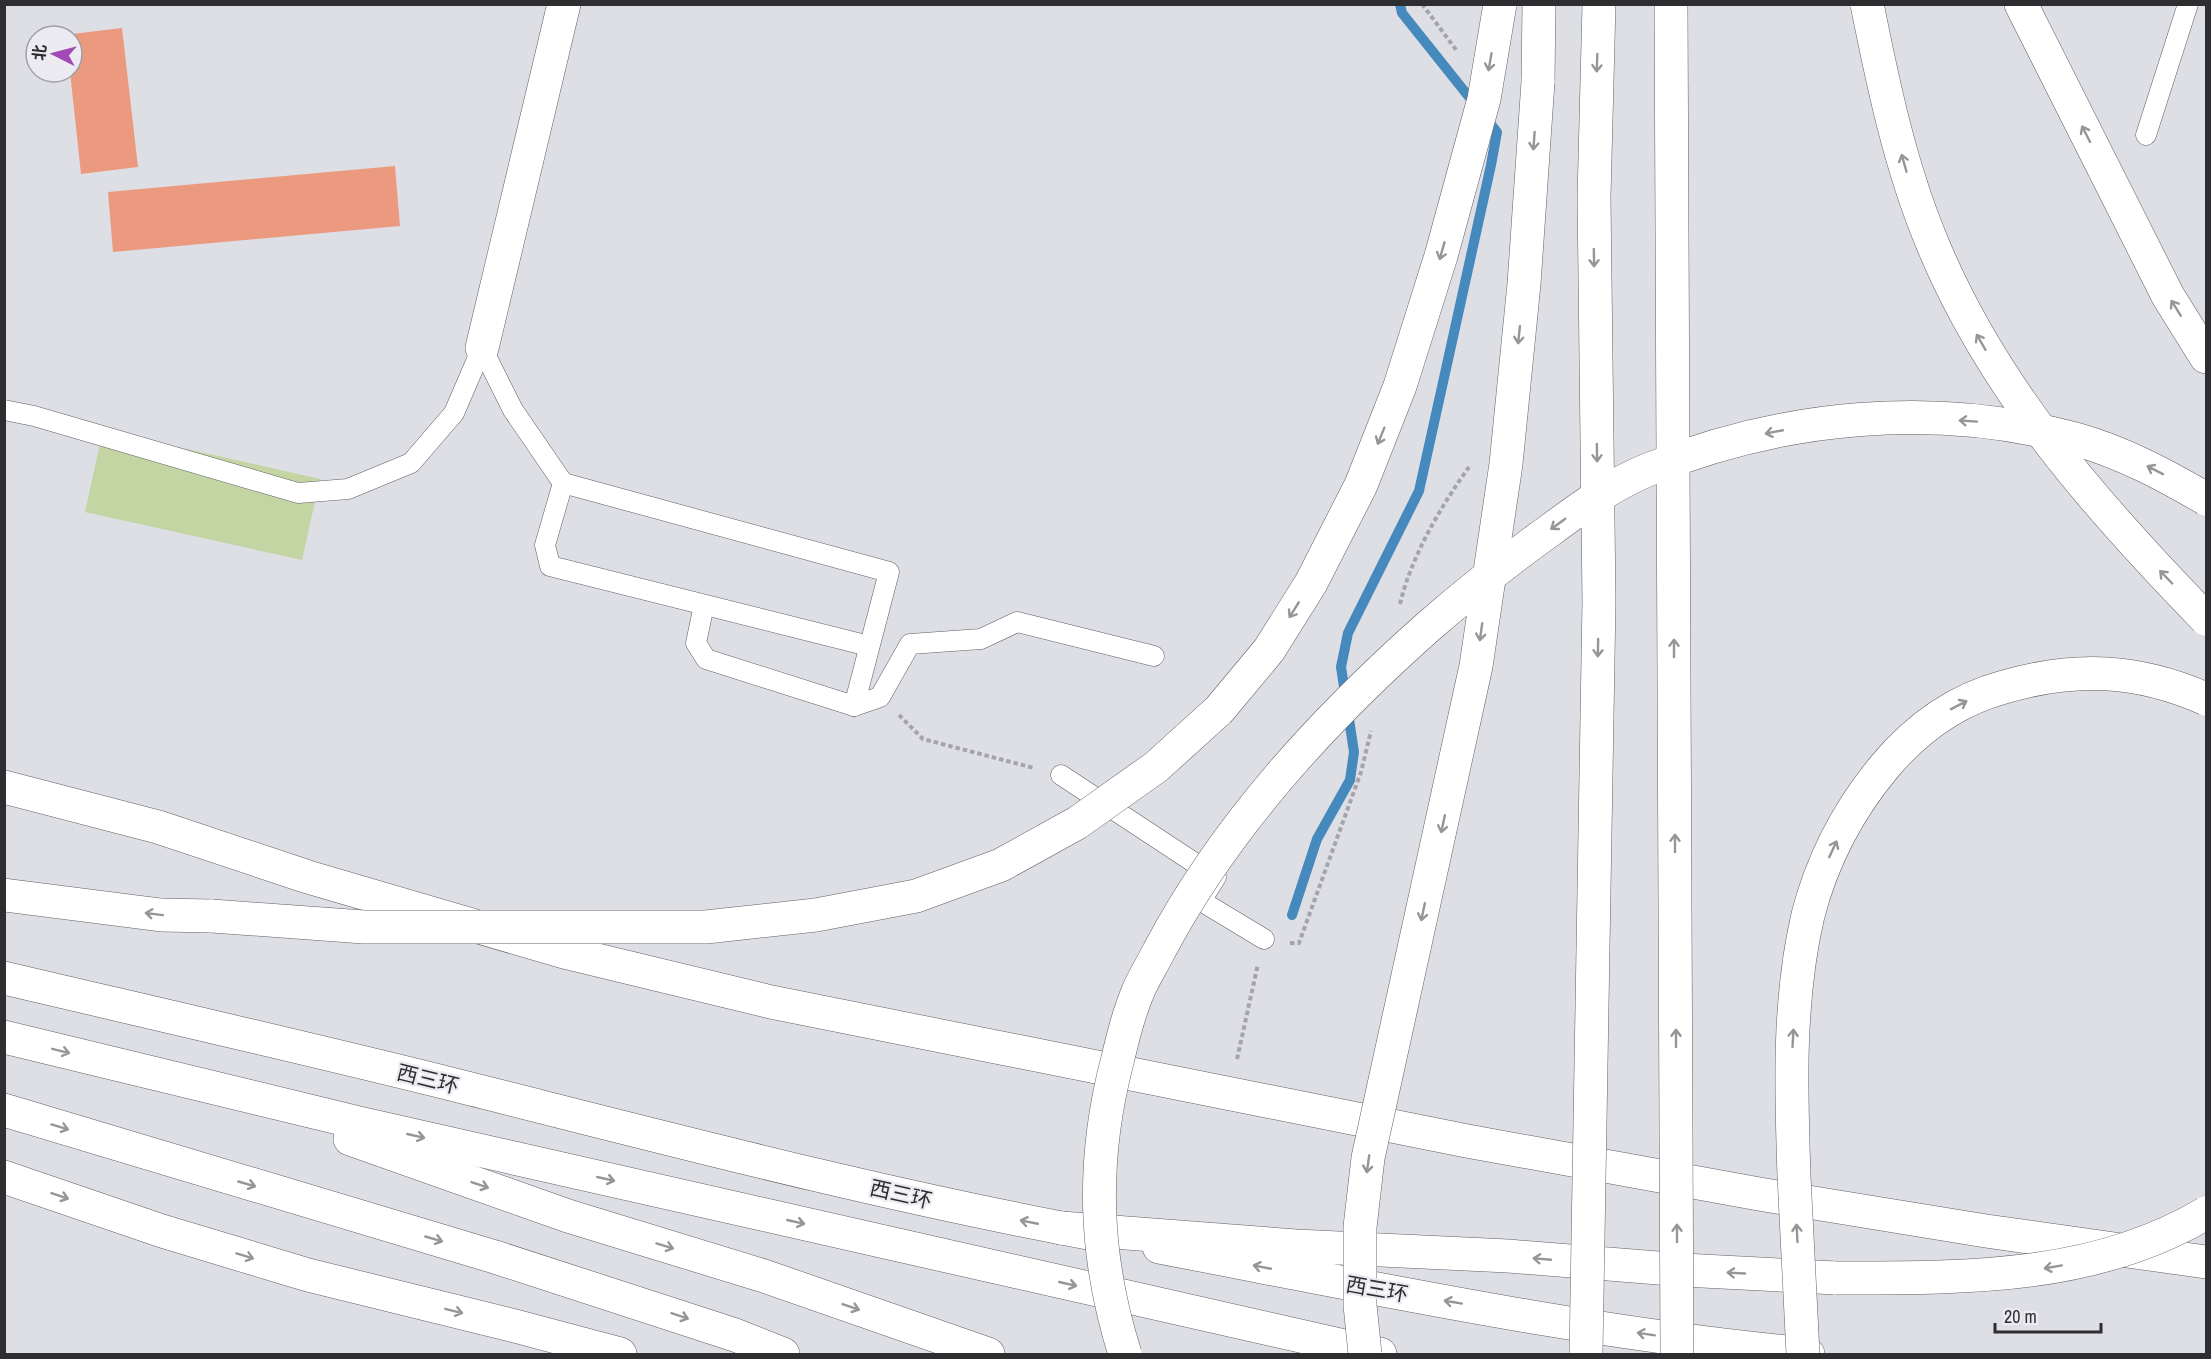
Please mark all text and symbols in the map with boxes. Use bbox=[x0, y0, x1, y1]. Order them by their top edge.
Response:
north arrow bbox=[24, 24, 84, 84]
text: 北 bbox=[27, 43, 51, 62]
one-way arrow bbox=[1484, 52, 1495, 71]
one-way arrow bbox=[1592, 52, 1603, 72]
one-way arrow bbox=[2080, 126, 2092, 144]
one-way arrow bbox=[1528, 130, 1539, 150]
one-way arrow bbox=[1898, 154, 1909, 173]
one-way arrow bbox=[1436, 241, 1447, 260]
one-way arrow bbox=[1589, 247, 1600, 267]
one-way arrow bbox=[2169, 300, 2181, 317]
one-way arrow bbox=[1513, 325, 1524, 344]
one-way arrow bbox=[1975, 334, 1987, 351]
one-way arrow bbox=[1959, 415, 1978, 426]
one-way arrow bbox=[1375, 426, 1386, 445]
one-way arrow bbox=[1765, 427, 1785, 438]
one-way arrow bbox=[1591, 442, 1603, 462]
one-way arrow bbox=[2147, 464, 2165, 476]
one-way arrow bbox=[1551, 518, 1567, 530]
one-way arrow bbox=[2158, 570, 2173, 585]
one-way arrow bbox=[1288, 601, 1300, 618]
one-way arrow bbox=[1475, 622, 1486, 642]
one-way arrow bbox=[1592, 637, 1604, 657]
one-way arrow bbox=[1668, 639, 1680, 659]
one-way arrow bbox=[1949, 698, 1967, 710]
one-way arrow bbox=[1437, 813, 1448, 833]
one-way arrow bbox=[1669, 834, 1681, 854]
one-way arrow bbox=[1827, 840, 1839, 858]
one-way arrow bbox=[1417, 902, 1429, 921]
one-way arrow bbox=[144, 908, 164, 919]
one-way arrow bbox=[1670, 1029, 1682, 1049]
one-way arrow bbox=[1788, 1029, 1799, 1049]
one-way arrow bbox=[52, 1046, 71, 1058]
street label: 西三环 bbox=[394, 1057, 462, 1101]
one-way arrow bbox=[51, 1122, 70, 1133]
one-way arrow bbox=[406, 1130, 425, 1142]
one-way arrow bbox=[1362, 1154, 1373, 1173]
one-way arrow bbox=[596, 1173, 615, 1185]
street label: 西三环 bbox=[867, 1173, 935, 1215]
one-way arrow bbox=[237, 1179, 256, 1190]
one-way arrow bbox=[470, 1181, 489, 1192]
one-way arrow bbox=[50, 1191, 69, 1202]
one-way arrow bbox=[1020, 1216, 1039, 1227]
one-way arrow bbox=[786, 1217, 806, 1228]
one-way arrow bbox=[1671, 1224, 1683, 1244]
one-way arrow bbox=[1791, 1224, 1802, 1244]
one-way arrow bbox=[424, 1234, 443, 1245]
one-way arrow bbox=[655, 1241, 674, 1252]
one-way arrow bbox=[235, 1251, 254, 1262]
one-way arrow bbox=[1532, 1253, 1552, 1264]
one-way arrow bbox=[1252, 1261, 1272, 1272]
one-way arrow bbox=[2044, 1262, 2064, 1273]
one-way arrow bbox=[1726, 1268, 1746, 1279]
street label: 西三环 bbox=[1343, 1269, 1411, 1309]
one-way arrow bbox=[1059, 1278, 1078, 1290]
scale bar bbox=[1995, 1296, 2102, 1334]
one-way arrow bbox=[1444, 1297, 1464, 1308]
one-way arrow bbox=[841, 1302, 860, 1313]
text: 20 m bbox=[2004, 1304, 2037, 1329]
one-way arrow bbox=[444, 1305, 463, 1317]
one-way arrow bbox=[670, 1312, 689, 1323]
one-way arrow bbox=[1636, 1329, 1656, 1340]

